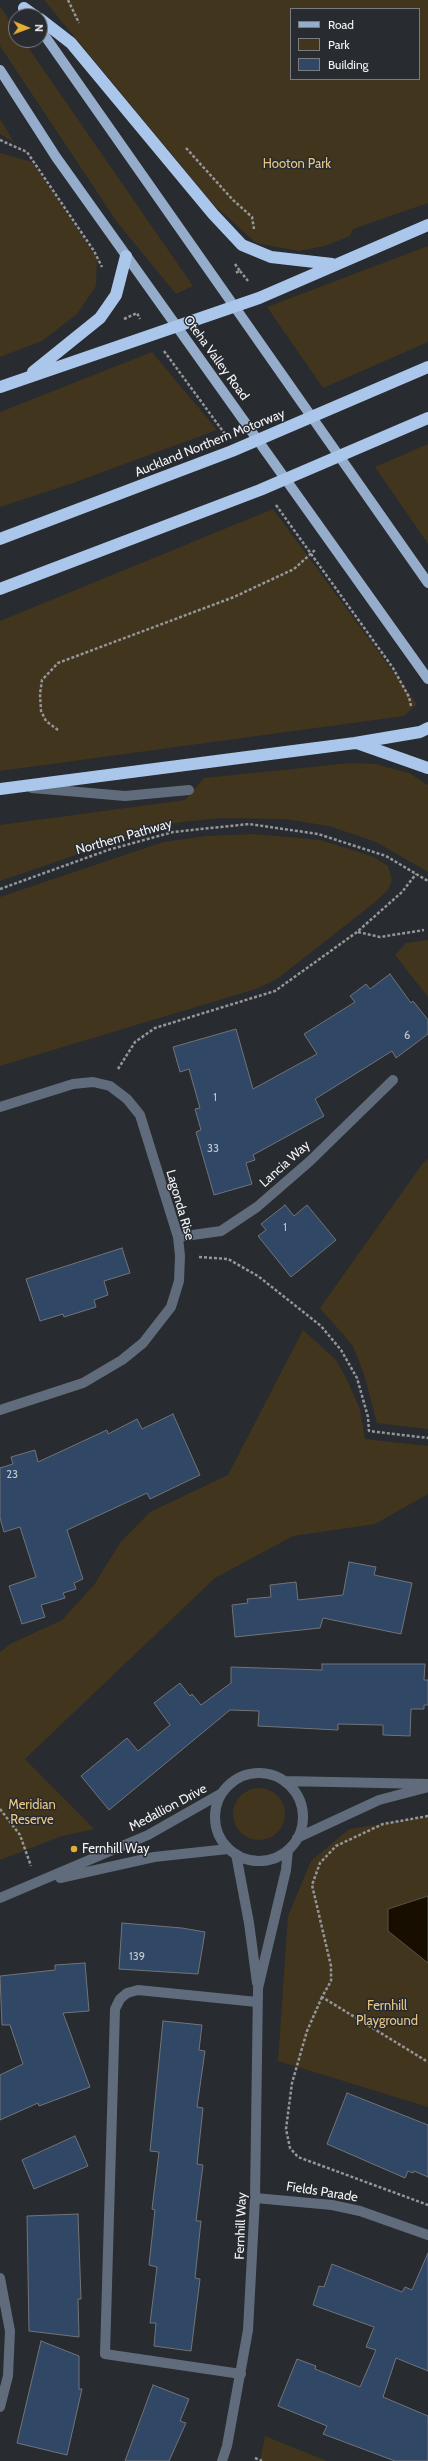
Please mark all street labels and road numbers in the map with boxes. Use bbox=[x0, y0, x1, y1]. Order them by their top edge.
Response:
street label: Oteha Valley Road bbox=[180, 312, 252, 404]
street label: Auckland Northern Motorway bbox=[133, 406, 287, 480]
street label: Northern Pathway bbox=[74, 816, 174, 858]
street label: Lancia Way bbox=[257, 1137, 313, 1191]
street label: Lagonda Rise bbox=[163, 1168, 197, 1242]
street label: Medallion Drive bbox=[126, 1781, 210, 1835]
street label: Fields Parade bbox=[285, 2179, 359, 2205]
street label: Fernhill Way bbox=[232, 2192, 250, 2260]

